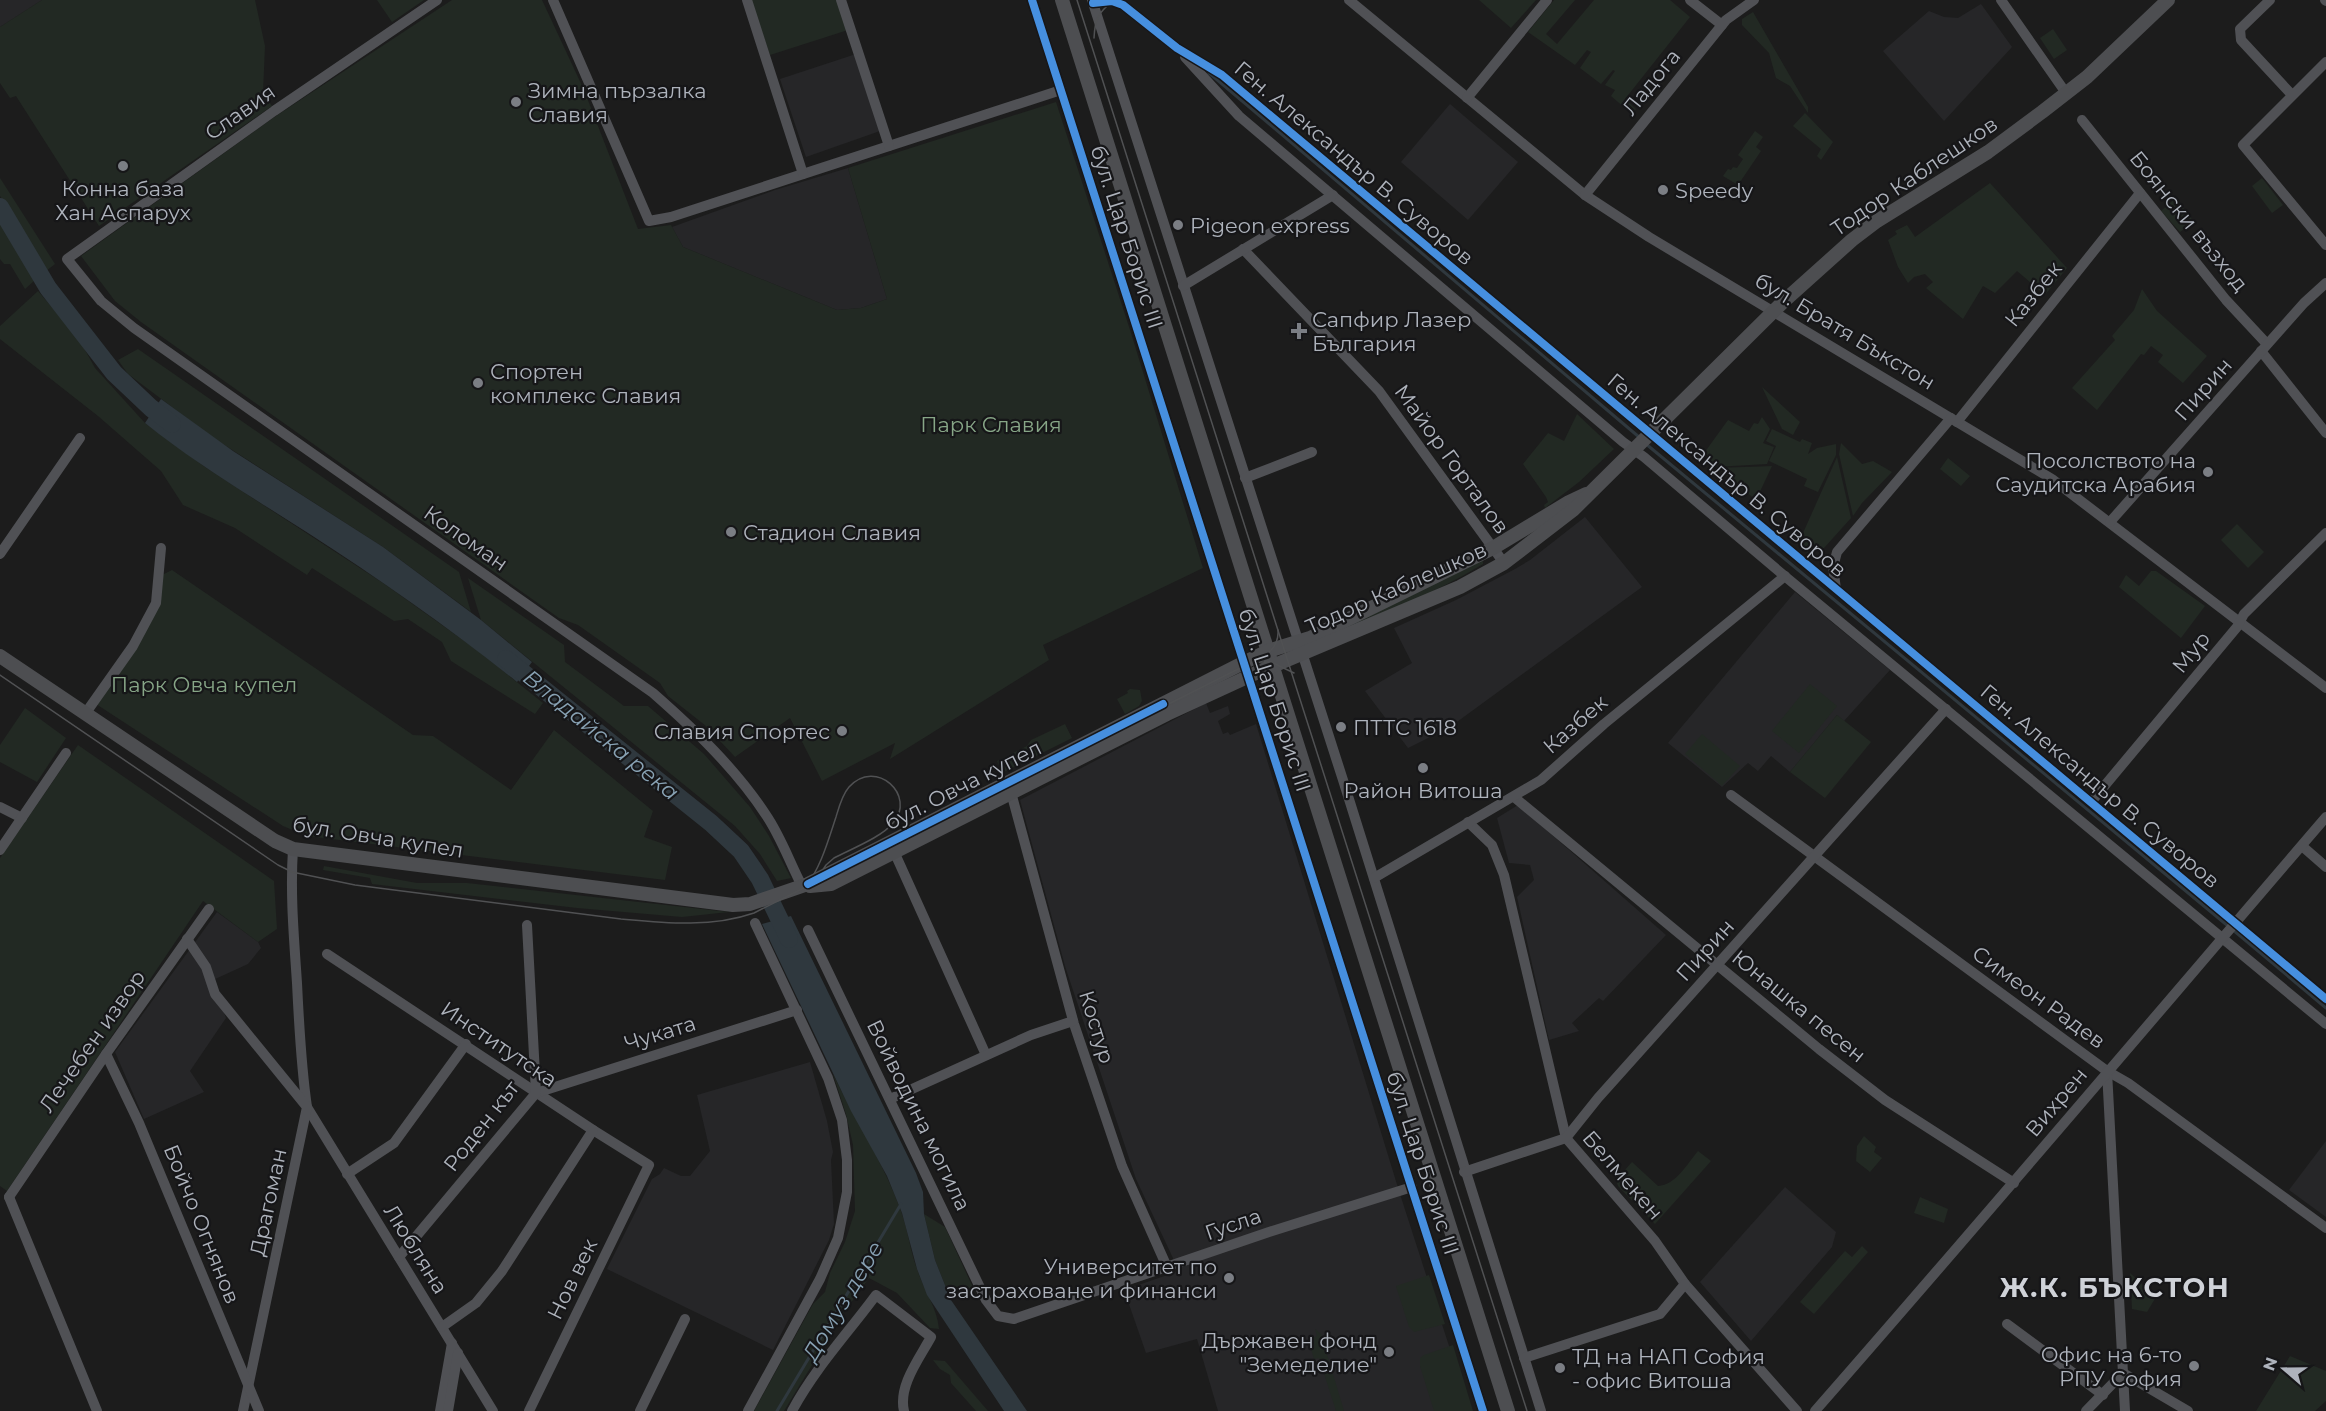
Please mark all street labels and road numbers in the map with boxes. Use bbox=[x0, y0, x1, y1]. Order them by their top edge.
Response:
street label: Ладога bbox=[1617, 44, 1685, 120]
street label: Ген. Александър В. Суворов bbox=[1229, 56, 1479, 270]
street label: Славия bbox=[200, 79, 280, 145]
street label: Тодор Каблешков bbox=[1826, 111, 2002, 241]
street label: бул. Цар Борис III bbox=[1086, 142, 1168, 332]
street label: Боянски възход bbox=[2125, 146, 2253, 296]
street label: Казбек bbox=[1999, 256, 2067, 332]
street label: бул. Братя Бъкстон bbox=[1750, 267, 1940, 395]
street label: Пирин bbox=[2169, 353, 2237, 425]
street label: Ген. Александър В. Суворов bbox=[1602, 368, 1852, 582]
street label: Майор Горталов bbox=[1389, 379, 1515, 539]
street label: Коломан bbox=[419, 500, 513, 576]
street label: Тодор Каблешков bbox=[1302, 537, 1490, 639]
street label: бул. Цар Борис III bbox=[1234, 605, 1316, 795]
street label: Мур bbox=[2167, 626, 2215, 678]
street label: Ген. Александър В. Суворов bbox=[1975, 679, 2225, 893]
street label: Казбек bbox=[1538, 689, 1612, 759]
street label: бул. Овча купел bbox=[880, 735, 1046, 835]
street label: бул. Овча купел bbox=[291, 811, 465, 863]
street label: Пирин bbox=[1671, 914, 1739, 986]
street label: Симеон Радев bbox=[1968, 940, 2110, 1054]
street label: Юнашка песен bbox=[1727, 945, 1871, 1067]
street label: Лечебен извор bbox=[34, 965, 150, 1117]
street label: Костур bbox=[1074, 987, 1120, 1067]
street label: Институтска bbox=[436, 996, 562, 1092]
street label: Чуката bbox=[621, 1010, 699, 1056]
street label: Войводина могила bbox=[862, 1015, 976, 1215]
street label: Вихрен bbox=[2020, 1062, 2092, 1142]
street label: бул. Цар Борис III bbox=[1382, 1068, 1464, 1258]
street label: Роден кът bbox=[438, 1076, 524, 1176]
street label: Белмекен bbox=[1578, 1125, 1668, 1225]
street label: Бойчо Огнянов bbox=[159, 1141, 245, 1307]
street label: Драгоман bbox=[244, 1146, 292, 1258]
street label: Любляна bbox=[379, 1200, 453, 1298]
street label: Гусла bbox=[1202, 1203, 1264, 1245]
street label: Нов век bbox=[542, 1235, 602, 1323]

